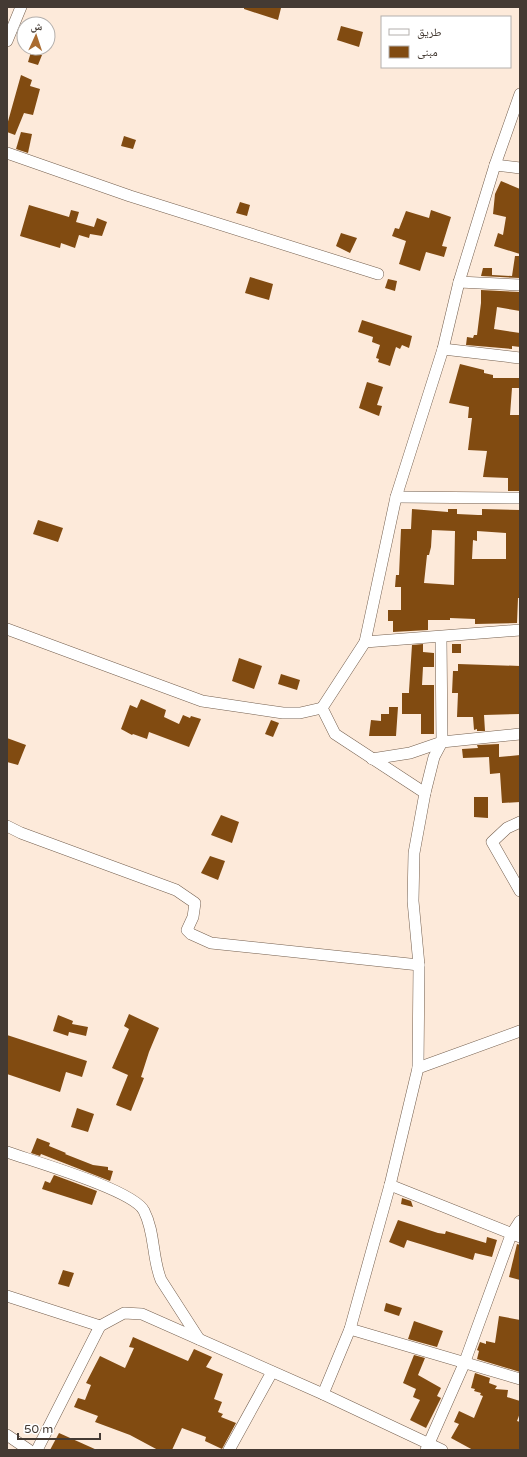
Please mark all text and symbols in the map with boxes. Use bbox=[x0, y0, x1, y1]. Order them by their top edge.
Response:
north arrow bbox=[16, 16, 56, 56]
legend bbox=[381, 16, 511, 68]
text: ش bbox=[30, 20, 43, 34]
text: طريق bbox=[417, 25, 442, 39]
text: مبنى bbox=[417, 45, 438, 59]
scale bar bbox=[18, 1415, 100, 1441]
text: 50 m bbox=[24, 1422, 53, 1436]

